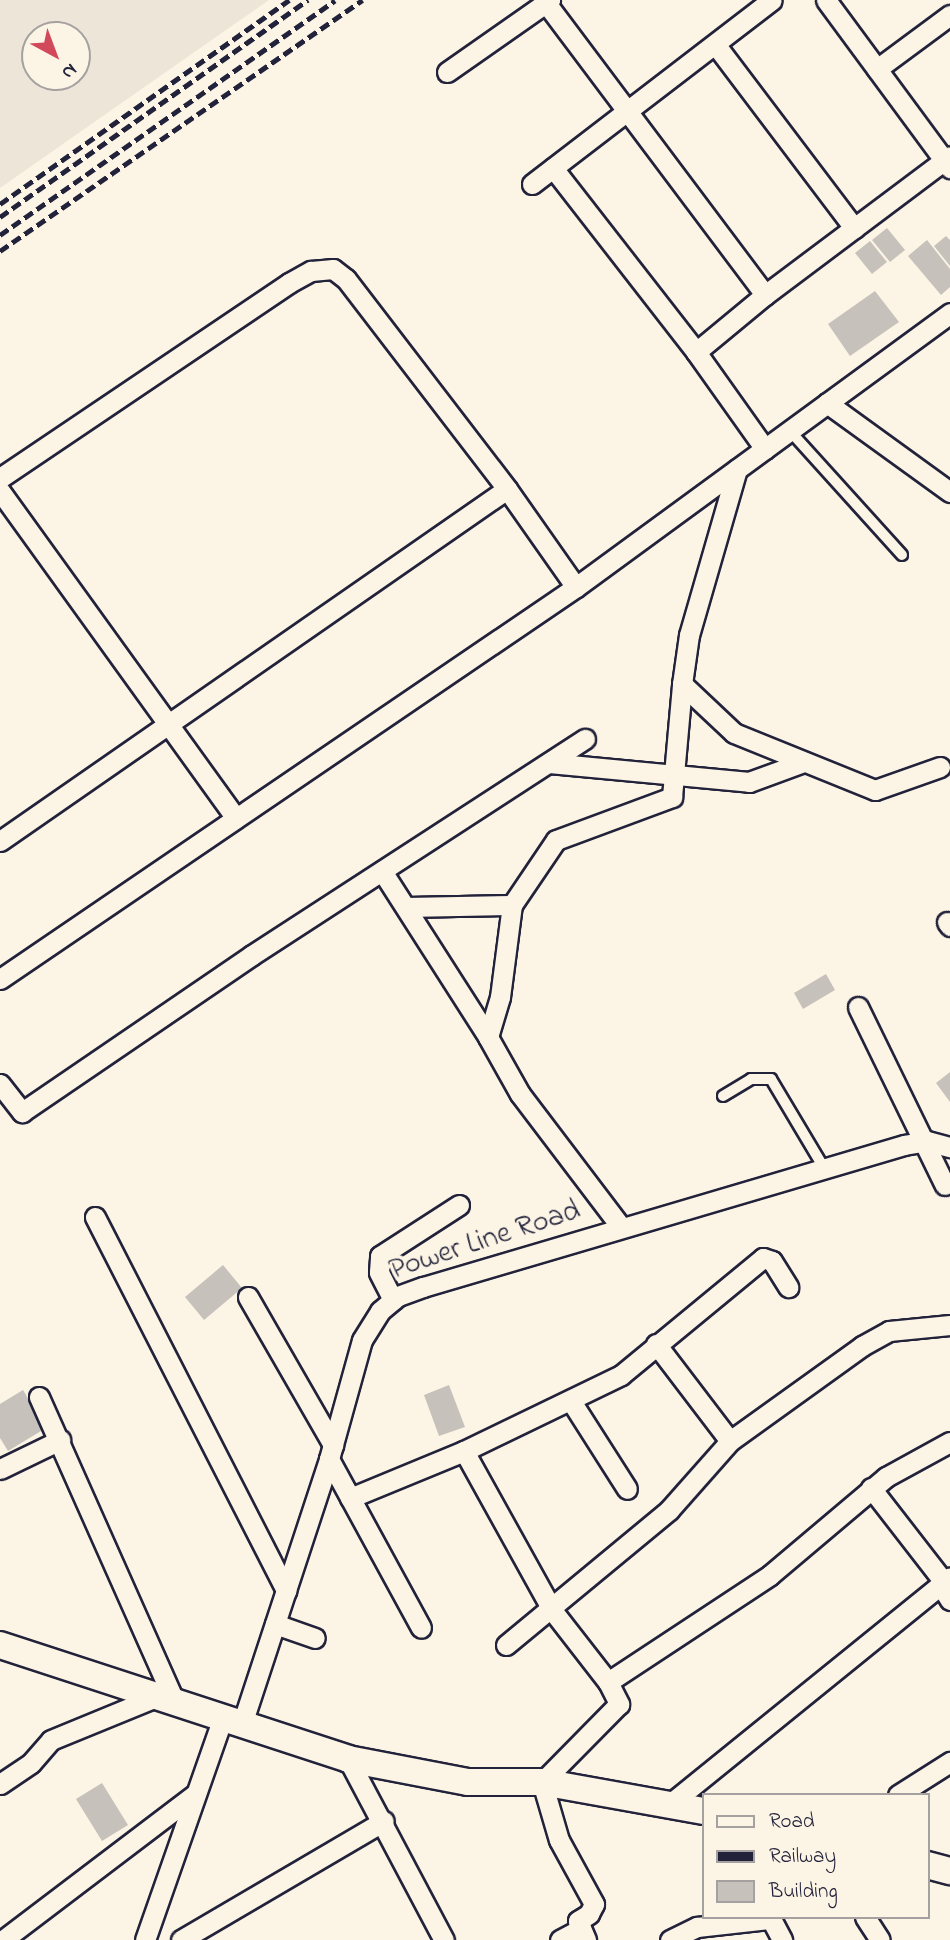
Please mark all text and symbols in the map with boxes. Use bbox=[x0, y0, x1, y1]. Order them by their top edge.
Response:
north arrow bbox=[21, 21, 91, 91]
text: N bbox=[55, 56, 82, 85]
street label: Power Line Road bbox=[385, 1193, 585, 1289]
legend bbox=[702, 1793, 929, 1919]
text: Road bbox=[769, 1807, 815, 1837]
text: Railway bbox=[769, 1842, 836, 1872]
text: Building bbox=[769, 1877, 838, 1907]

